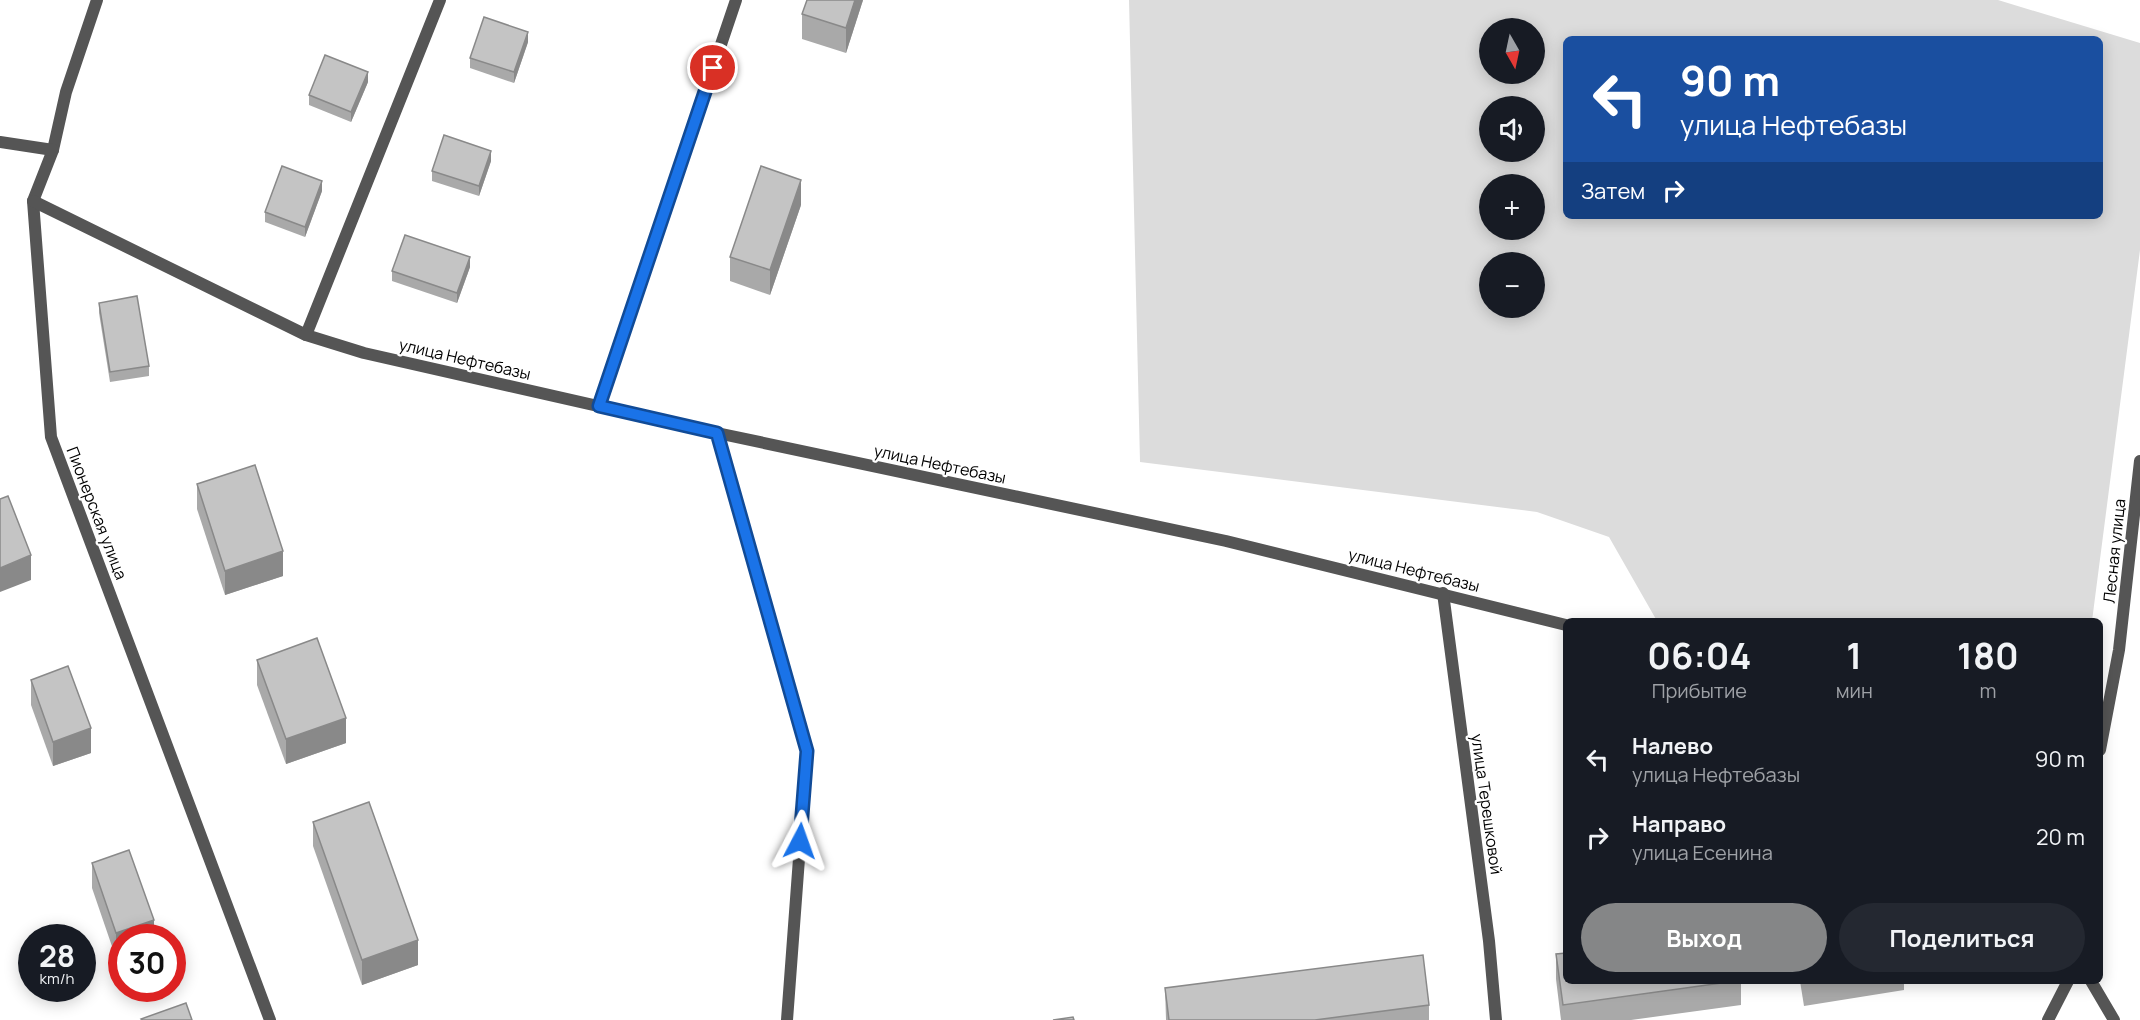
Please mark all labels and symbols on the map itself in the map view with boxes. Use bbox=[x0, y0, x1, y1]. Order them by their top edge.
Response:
north arrow bbox=[1479, 18, 1545, 84]
pin bbox=[687, 42, 738, 93]
street label: улица Нефтебазы bbox=[397, 333, 533, 385]
street label: улица Нефтебазы bbox=[872, 439, 1008, 489]
street label: Пионерская улица bbox=[61, 443, 133, 583]
street label: Лесная улица bbox=[2098, 498, 2130, 604]
street label: улица Нефтебазы bbox=[1346, 543, 1482, 597]
street label: улица Терешковой bbox=[1466, 732, 1508, 876]
position arrow bbox=[768, 809, 832, 873]
speed limit sign: 30 bbox=[108, 924, 186, 1002]

